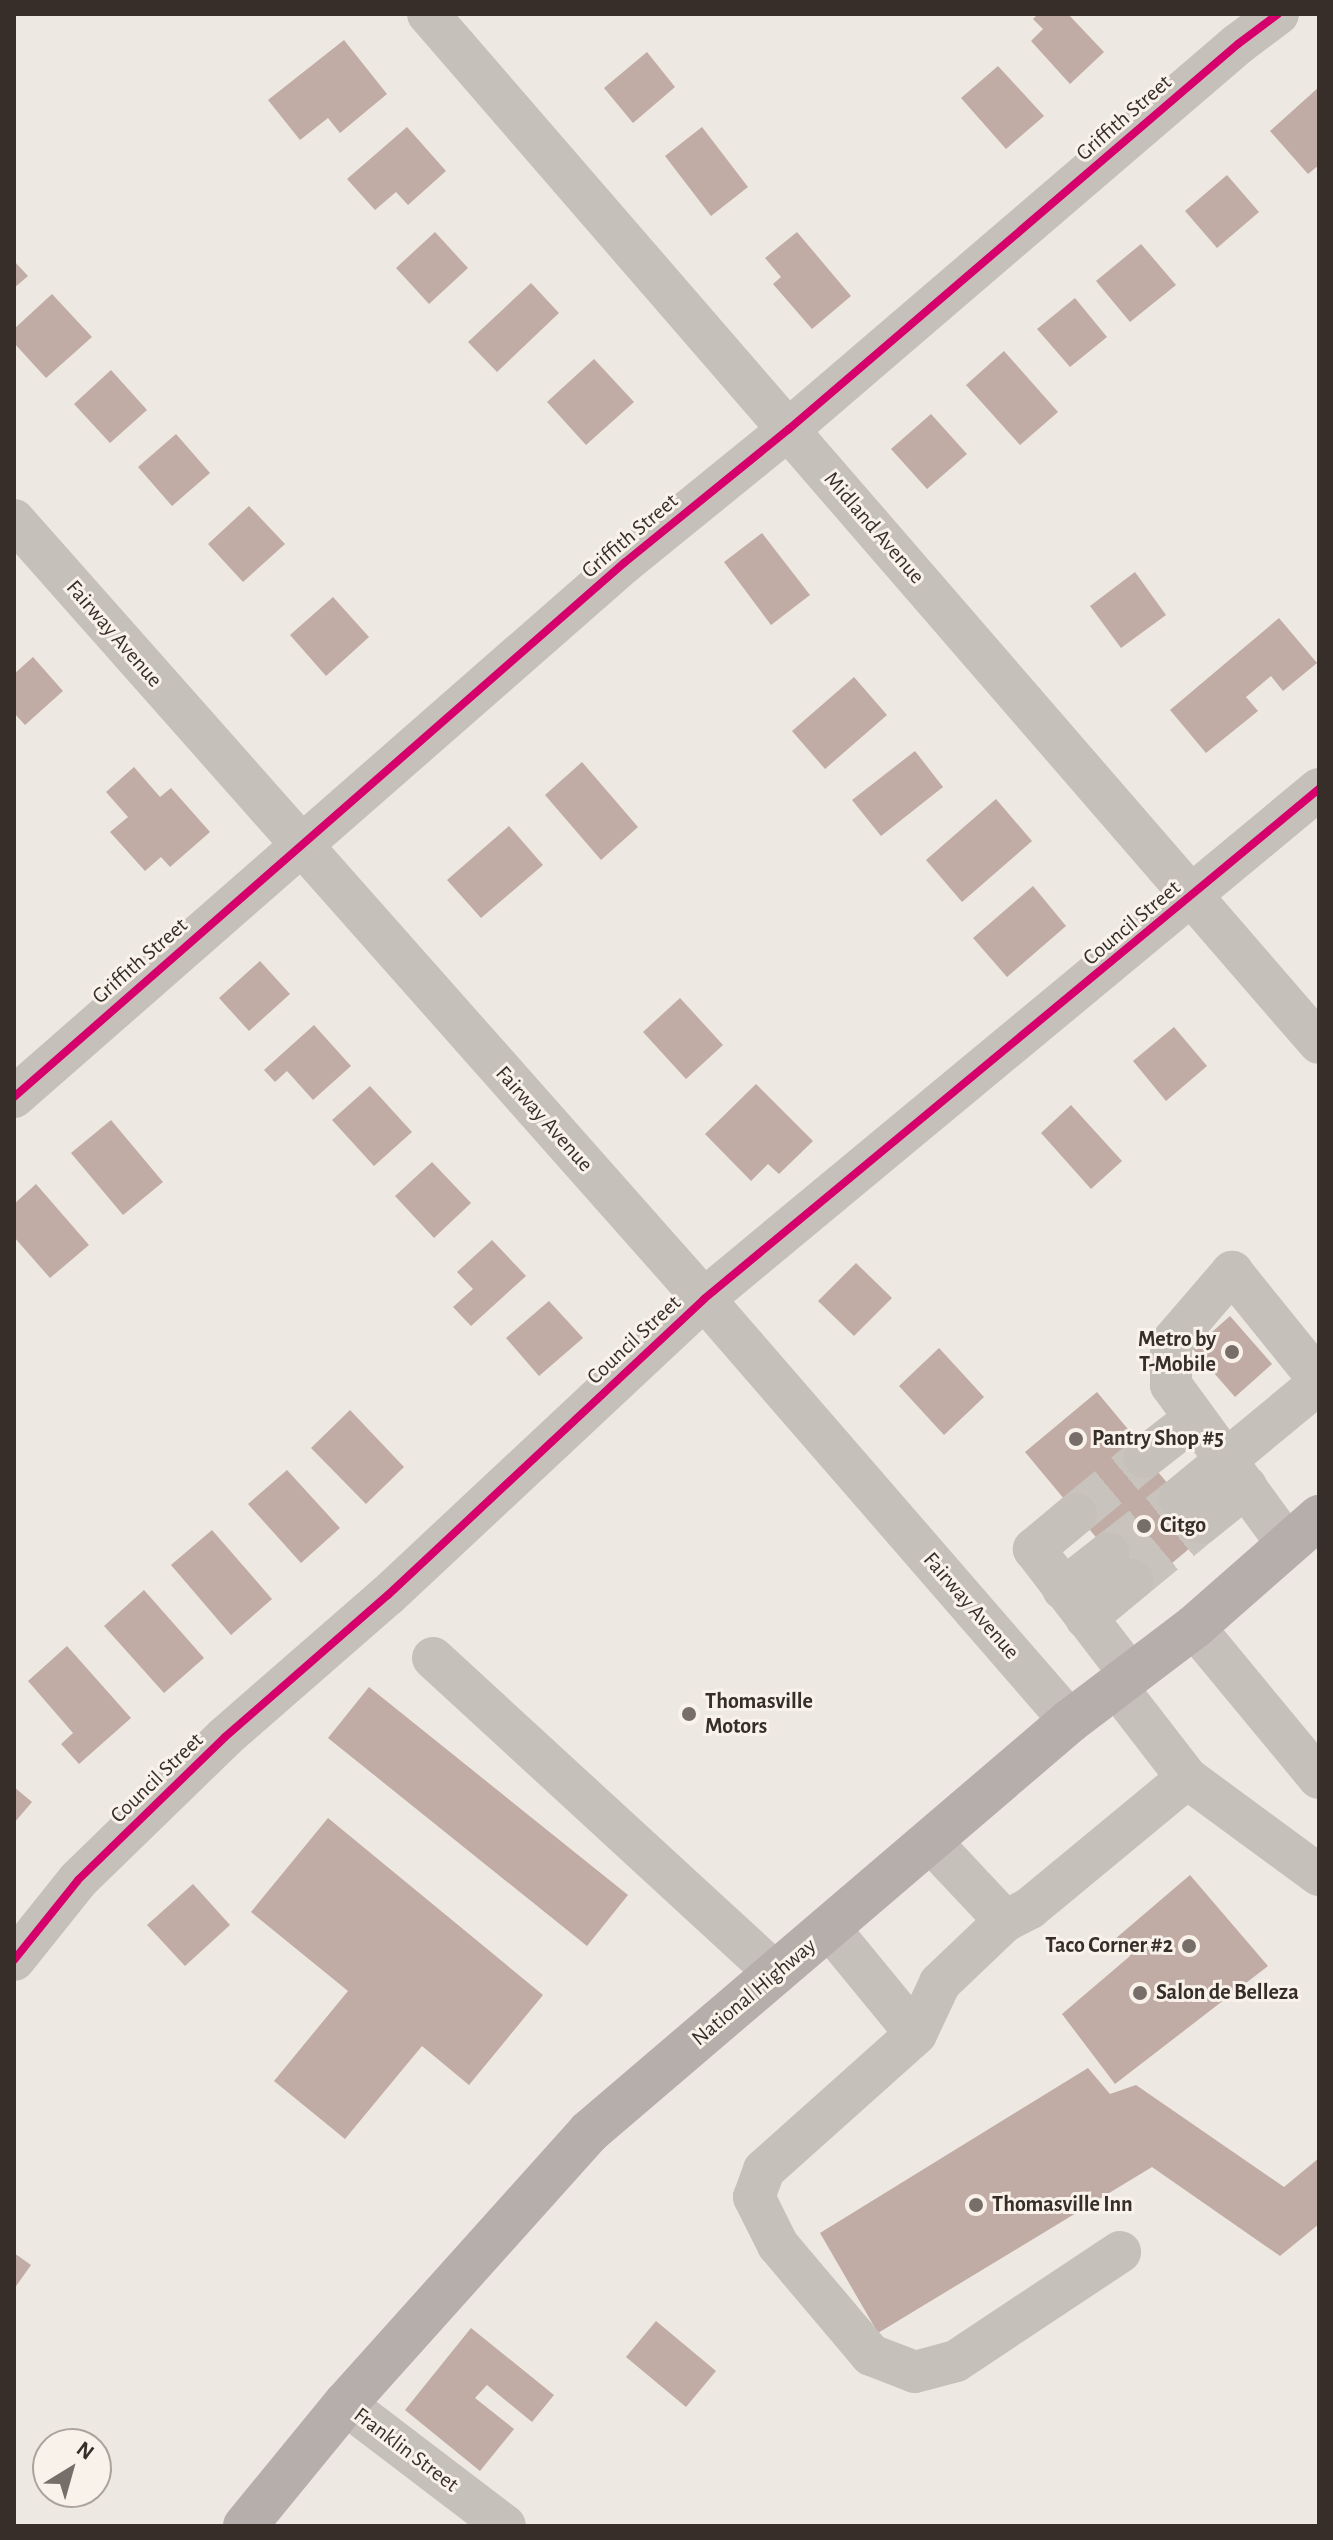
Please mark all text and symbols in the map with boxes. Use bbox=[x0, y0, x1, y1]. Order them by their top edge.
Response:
street label: Griffith Street bbox=[1071, 69, 1177, 167]
street label: Midland Avenue bbox=[818, 467, 930, 589]
street label: Griffith Street bbox=[576, 488, 684, 584]
street label: Fairway Avenue bbox=[60, 575, 168, 693]
street label: Council Street bbox=[1078, 875, 1186, 971]
street label: Griffith Street bbox=[87, 912, 193, 1010]
street label: Fairway Avenue bbox=[490, 1061, 598, 1177]
street label: Council Street bbox=[582, 1290, 686, 1390]
place label: Metro by T-Mobile bbox=[1138, 1326, 1216, 1378]
marker: Metro by T-Mobile bbox=[1223, 1343, 1241, 1361]
place label: Pantry Shop #5 bbox=[1092, 1426, 1224, 1452]
marker: Pantry Shop #5 bbox=[1067, 1430, 1085, 1448]
place label: Citgo bbox=[1160, 1513, 1206, 1539]
marker: Citgo bbox=[1135, 1517, 1153, 1535]
street label: Fairway Avenue bbox=[917, 1547, 1025, 1665]
place label: Thomasville Motors bbox=[705, 1688, 813, 1740]
marker: Thomasville Motors bbox=[680, 1705, 698, 1723]
street label: Council Street bbox=[105, 1727, 209, 1829]
street label: National Highway bbox=[686, 1932, 822, 2052]
place label: Taco Corner #2 bbox=[1045, 1933, 1173, 1959]
marker: Taco Corner #2 bbox=[1180, 1937, 1198, 1955]
place label: Salon de Belleza bbox=[1156, 1980, 1299, 2006]
marker: Salon de Belleza bbox=[1131, 1984, 1149, 2002]
place label: Thomasville Inn bbox=[992, 2192, 1133, 2218]
marker: Thomasville Inn bbox=[967, 2196, 985, 2214]
street label: Franklin Street bbox=[348, 2402, 464, 2498]
north arrow bbox=[32, 2428, 112, 2508]
text: N bbox=[73, 2437, 98, 2464]

